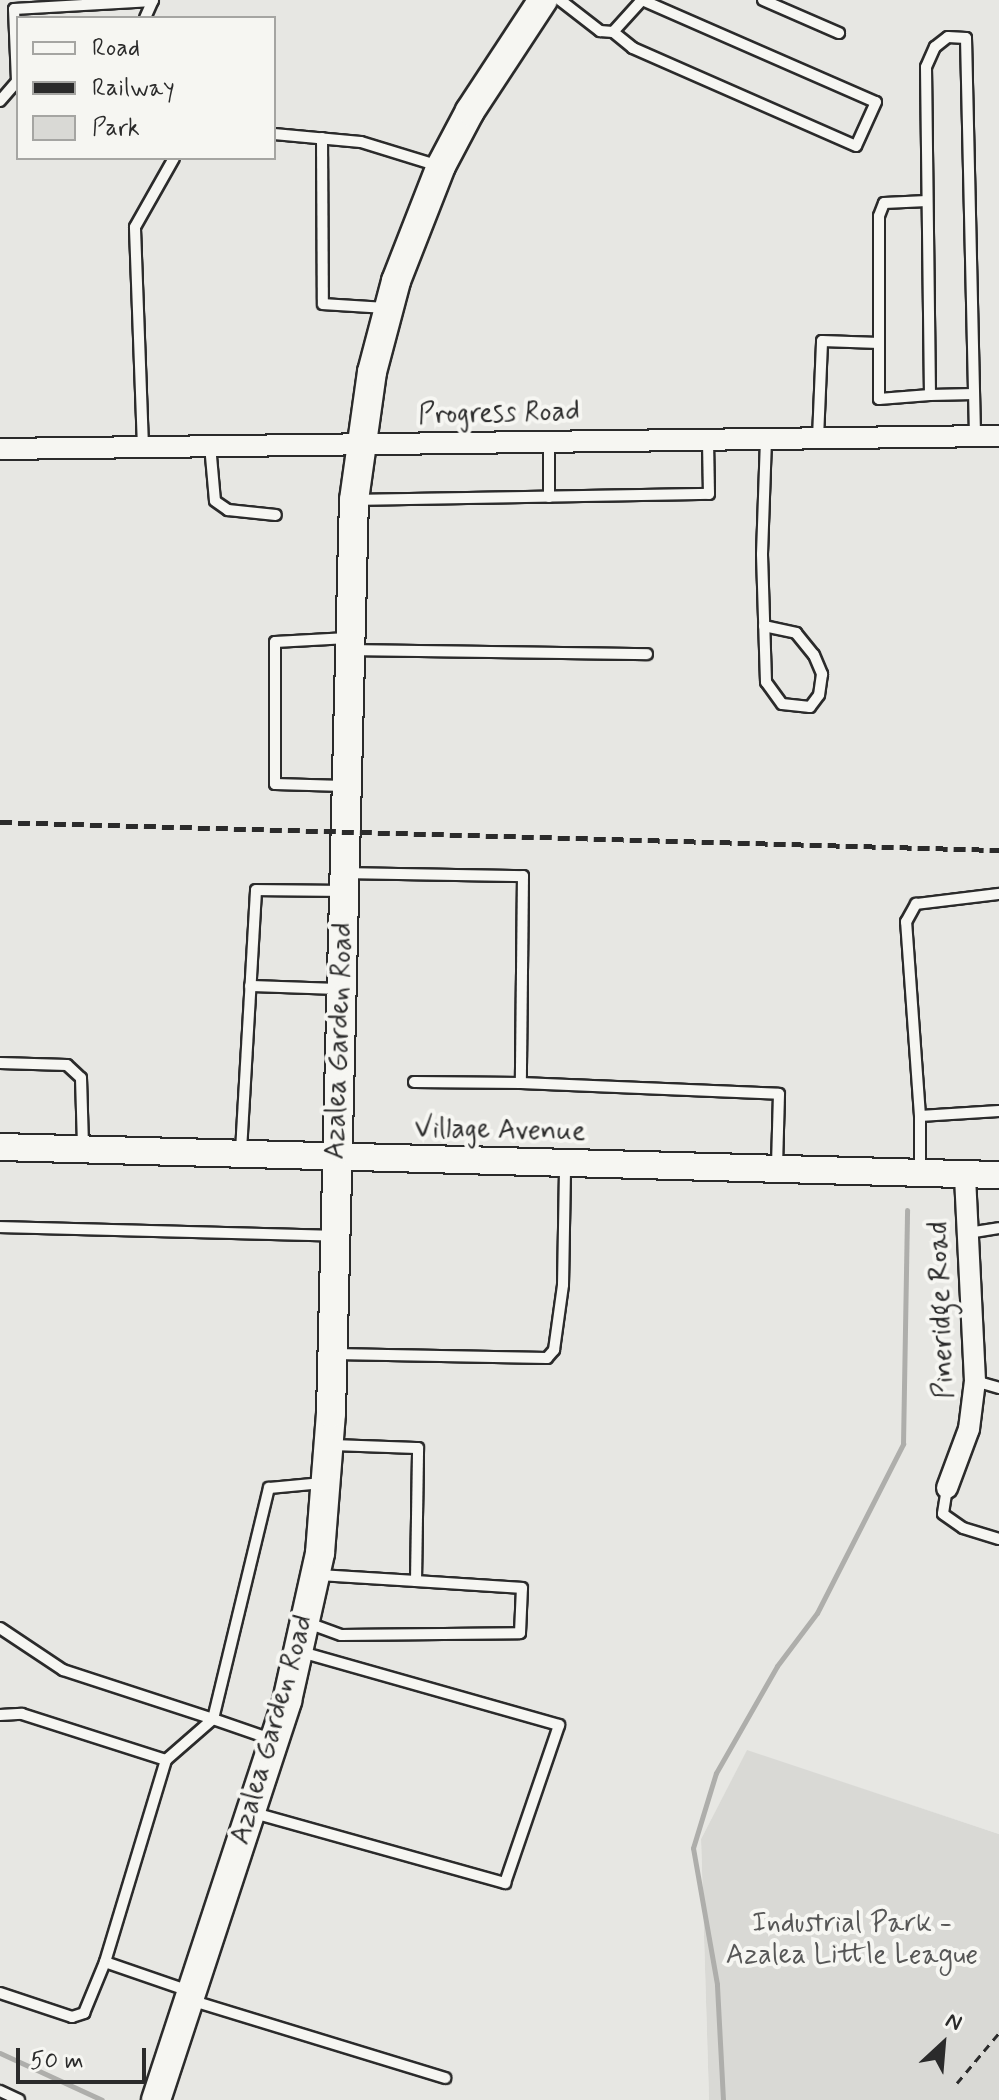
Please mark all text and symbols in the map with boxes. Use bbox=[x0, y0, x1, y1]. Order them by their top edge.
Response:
legend bbox=[16, 16, 276, 160]
text: Road bbox=[92, 33, 140, 64]
text: Railway bbox=[92, 73, 175, 104]
text: Park bbox=[92, 113, 140, 144]
street label: Progress Road bbox=[418, 396, 580, 432]
street label: Azalea Garden Road bbox=[319, 923, 361, 1159]
street label: Village Avenue bbox=[414, 1113, 586, 1149]
street label: Pineridge Road bbox=[922, 1223, 962, 1397]
street label: Azalea Garden Road bbox=[224, 1612, 322, 1848]
park label: Industrial Park - Azalea Little League bbox=[724, 1907, 980, 1973]
north arrow bbox=[903, 2004, 983, 2084]
text: N bbox=[941, 2007, 966, 2038]
scale bar bbox=[20, 2032, 150, 2082]
text: 50 m bbox=[30, 2046, 84, 2077]

